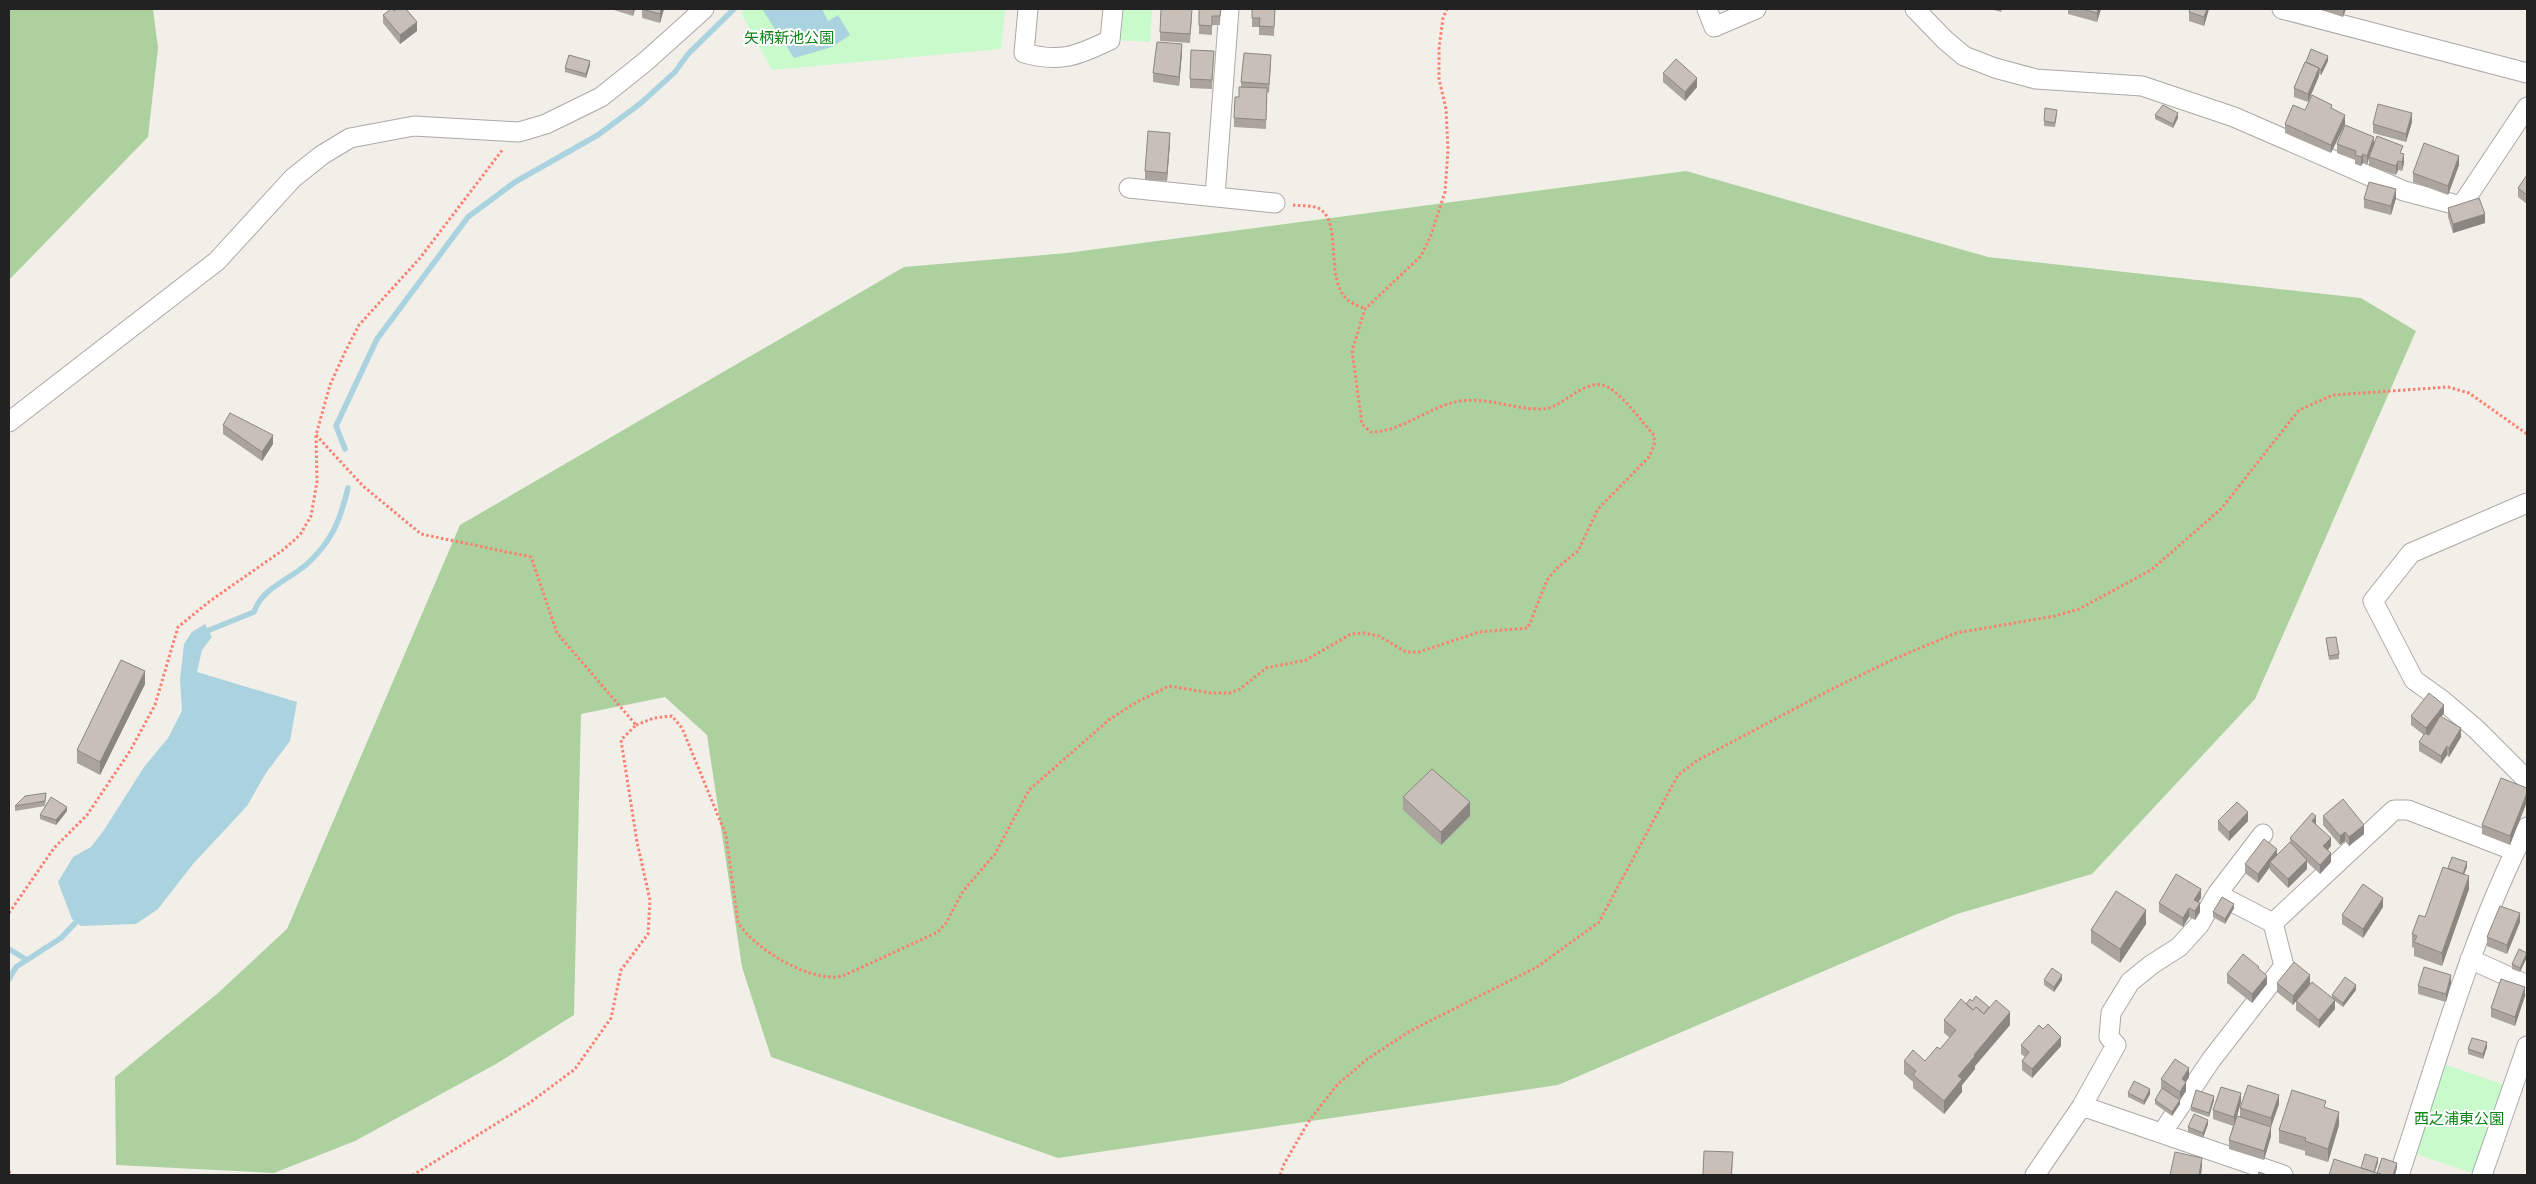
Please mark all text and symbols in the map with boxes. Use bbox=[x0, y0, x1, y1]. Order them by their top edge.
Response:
park label: 矢柄新池公園 bbox=[744, 26, 834, 49]
park label: 西之浦東公園 bbox=[2414, 1107, 2504, 1130]

